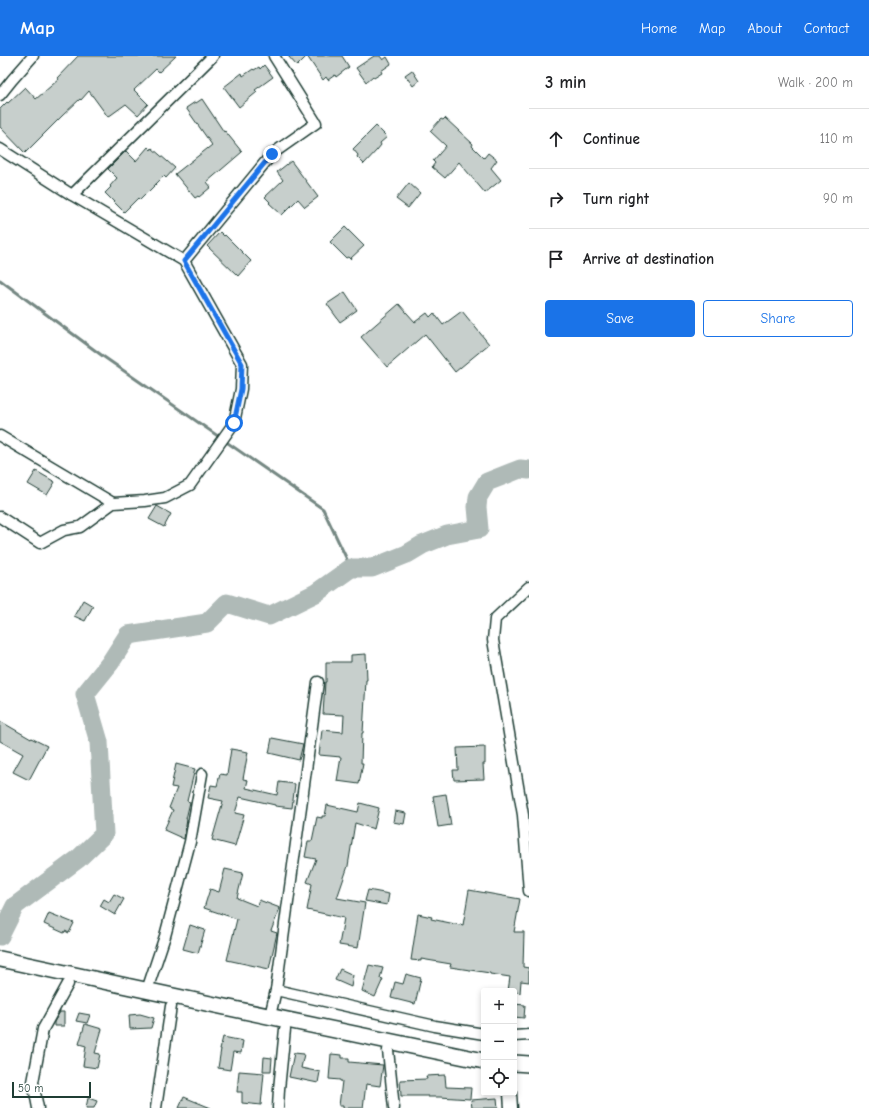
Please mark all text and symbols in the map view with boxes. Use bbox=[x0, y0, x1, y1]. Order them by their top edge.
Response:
text: Map bbox=[20, 17, 55, 39]
text: Home bbox=[641, 20, 677, 37]
text: Map bbox=[699, 20, 725, 37]
text: About bbox=[747, 20, 782, 37]
text: Contact bbox=[804, 20, 849, 37]
text: 3 min bbox=[545, 73, 586, 92]
text: Walk · 200 m bbox=[778, 75, 853, 90]
icon: ahead bbox=[545, 128, 567, 150]
text: Continue bbox=[583, 130, 640, 148]
text: 110 m bbox=[820, 131, 853, 146]
route end bbox=[263, 145, 281, 163]
icon: right bbox=[545, 188, 567, 210]
text: Turn right bbox=[583, 190, 649, 208]
text: 90 m bbox=[823, 191, 853, 206]
icon: arrive bbox=[545, 248, 567, 270]
text: Arrive at destination bbox=[583, 250, 714, 268]
button: Save bbox=[545, 300, 695, 337]
button: Share bbox=[703, 300, 853, 337]
route start bbox=[225, 414, 243, 432]
map controls bbox=[481, 988, 517, 1096]
button: + bbox=[481, 988, 517, 1024]
button: − bbox=[481, 1024, 517, 1060]
button: locate bbox=[481, 1060, 517, 1096]
scale bar bbox=[12, 1080, 91, 1099]
text: 50 m bbox=[18, 1082, 43, 1095]

